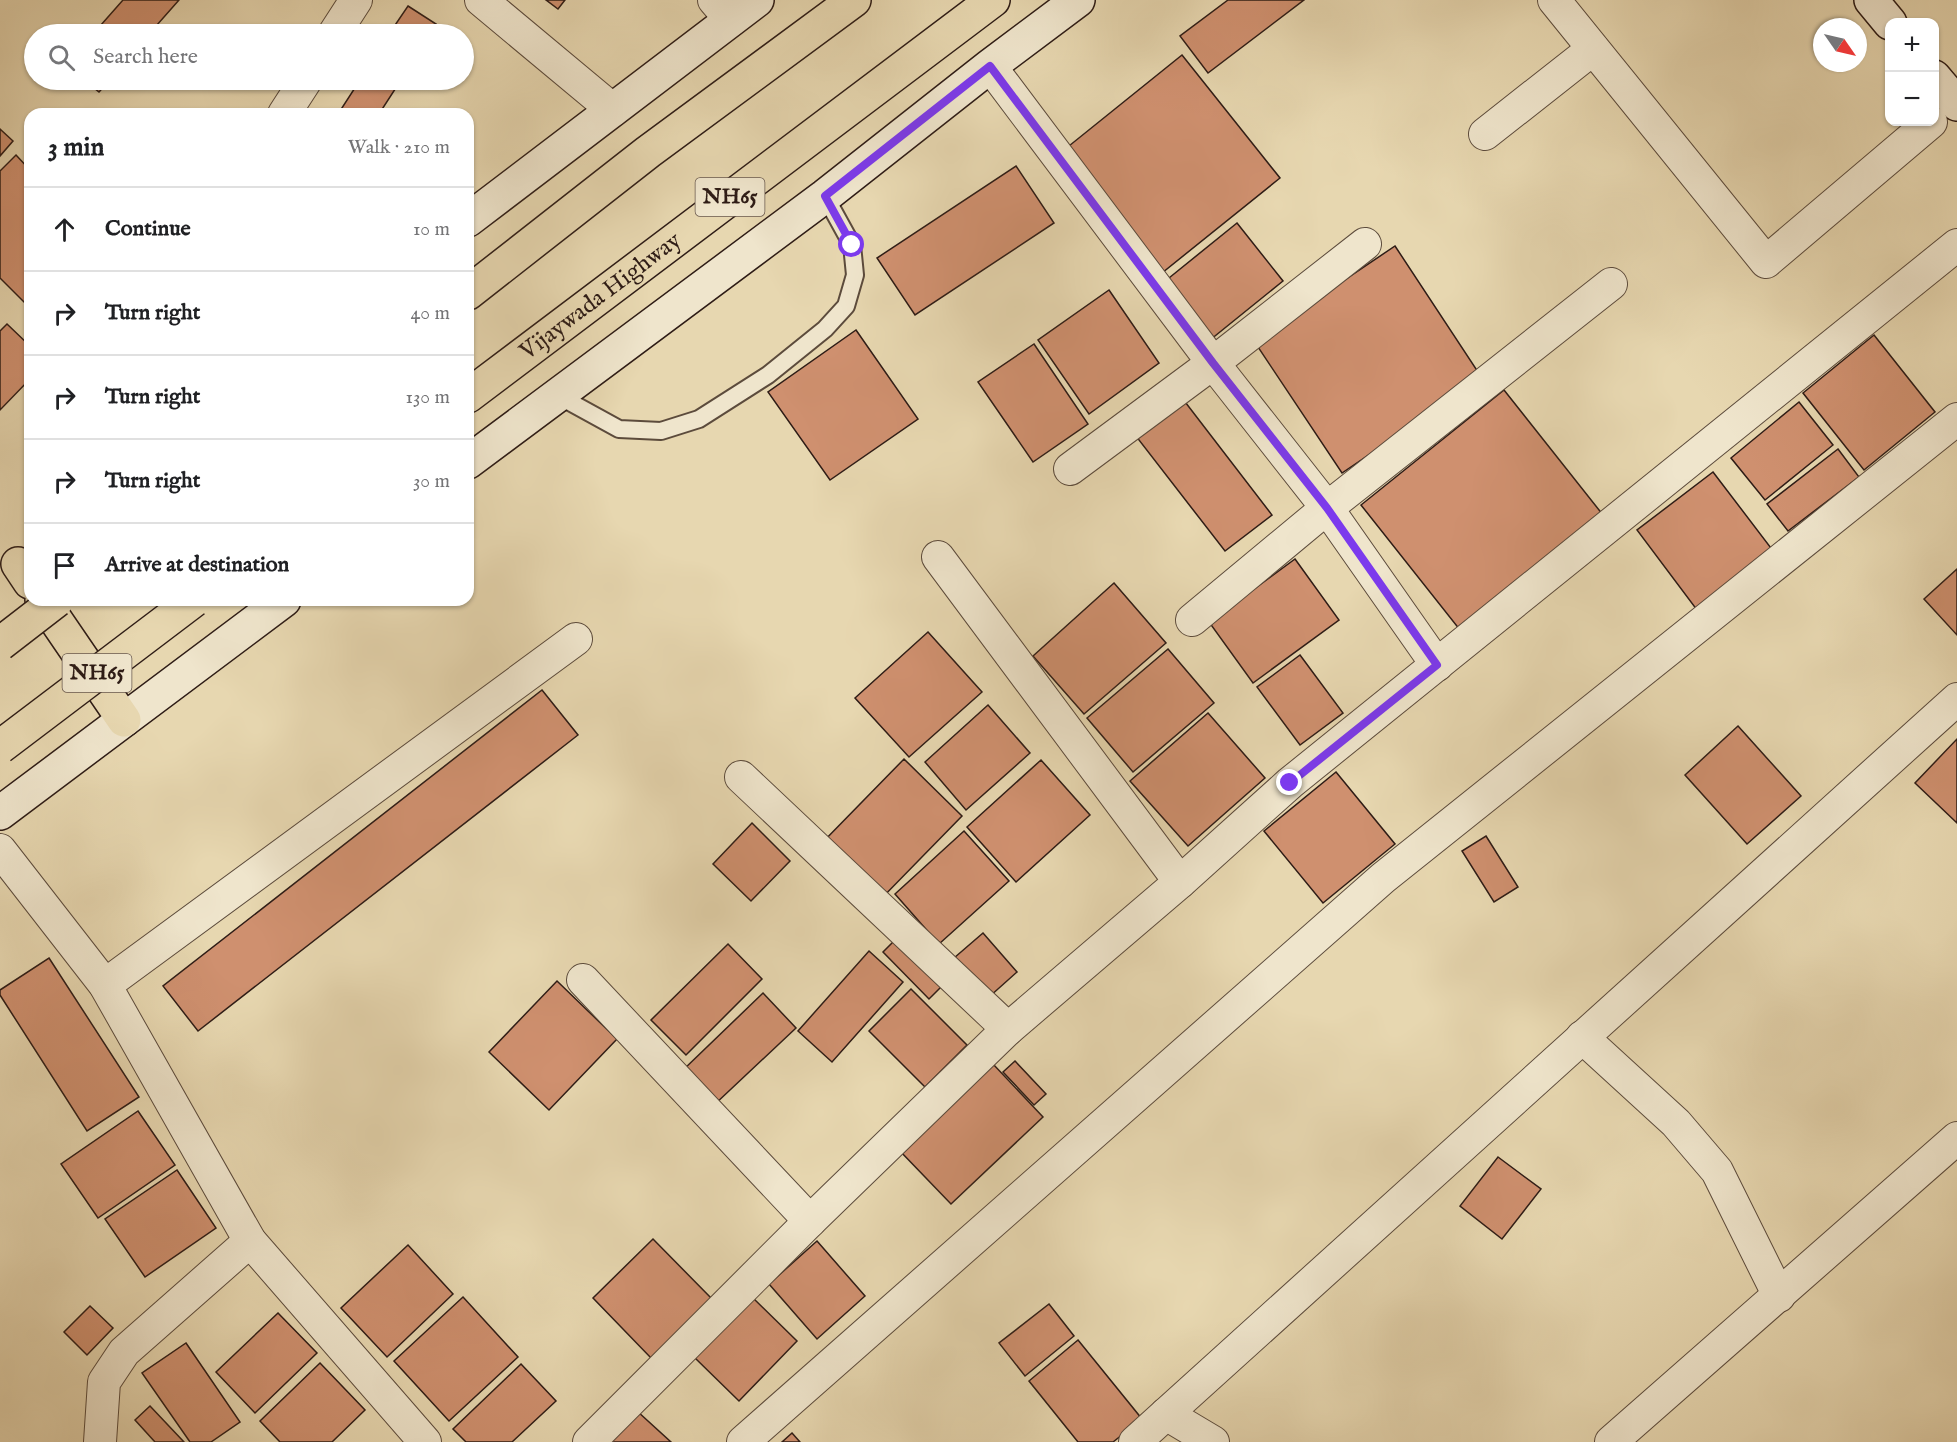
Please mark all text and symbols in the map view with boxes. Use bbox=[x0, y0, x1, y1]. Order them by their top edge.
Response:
north arrow bbox=[1813, 18, 1867, 72]
map controls bbox=[1885, 18, 1939, 126]
button: + bbox=[1885, 18, 1939, 72]
search box bbox=[24, 24, 474, 90]
icon: search bbox=[45, 41, 78, 74]
text: Search here bbox=[93, 43, 198, 71]
button: − bbox=[1885, 72, 1939, 126]
text: 3 min bbox=[48, 131, 104, 164]
text: Walk · 210 m bbox=[348, 135, 450, 160]
road number: NH65 bbox=[696, 178, 764, 216]
icon: ahead bbox=[48, 213, 81, 246]
text: Continue bbox=[105, 215, 191, 243]
text: 10 m bbox=[413, 217, 450, 242]
street label: Vijaywada Highway bbox=[513, 225, 688, 368]
route start bbox=[838, 231, 864, 257]
icon: right bbox=[48, 297, 81, 330]
text: Turn right bbox=[105, 299, 200, 327]
text: 40 m bbox=[411, 301, 450, 326]
icon: right bbox=[48, 381, 81, 414]
text: Turn right bbox=[105, 383, 200, 411]
text: 130 m bbox=[405, 385, 450, 410]
icon: right bbox=[48, 465, 81, 498]
text: Turn right bbox=[105, 467, 200, 495]
text: 30 m bbox=[413, 469, 450, 494]
icon: arrive bbox=[48, 549, 81, 582]
text: Arrive at destination bbox=[105, 551, 289, 579]
road number: NH65 bbox=[63, 654, 132, 692]
route end bbox=[1276, 769, 1302, 795]

